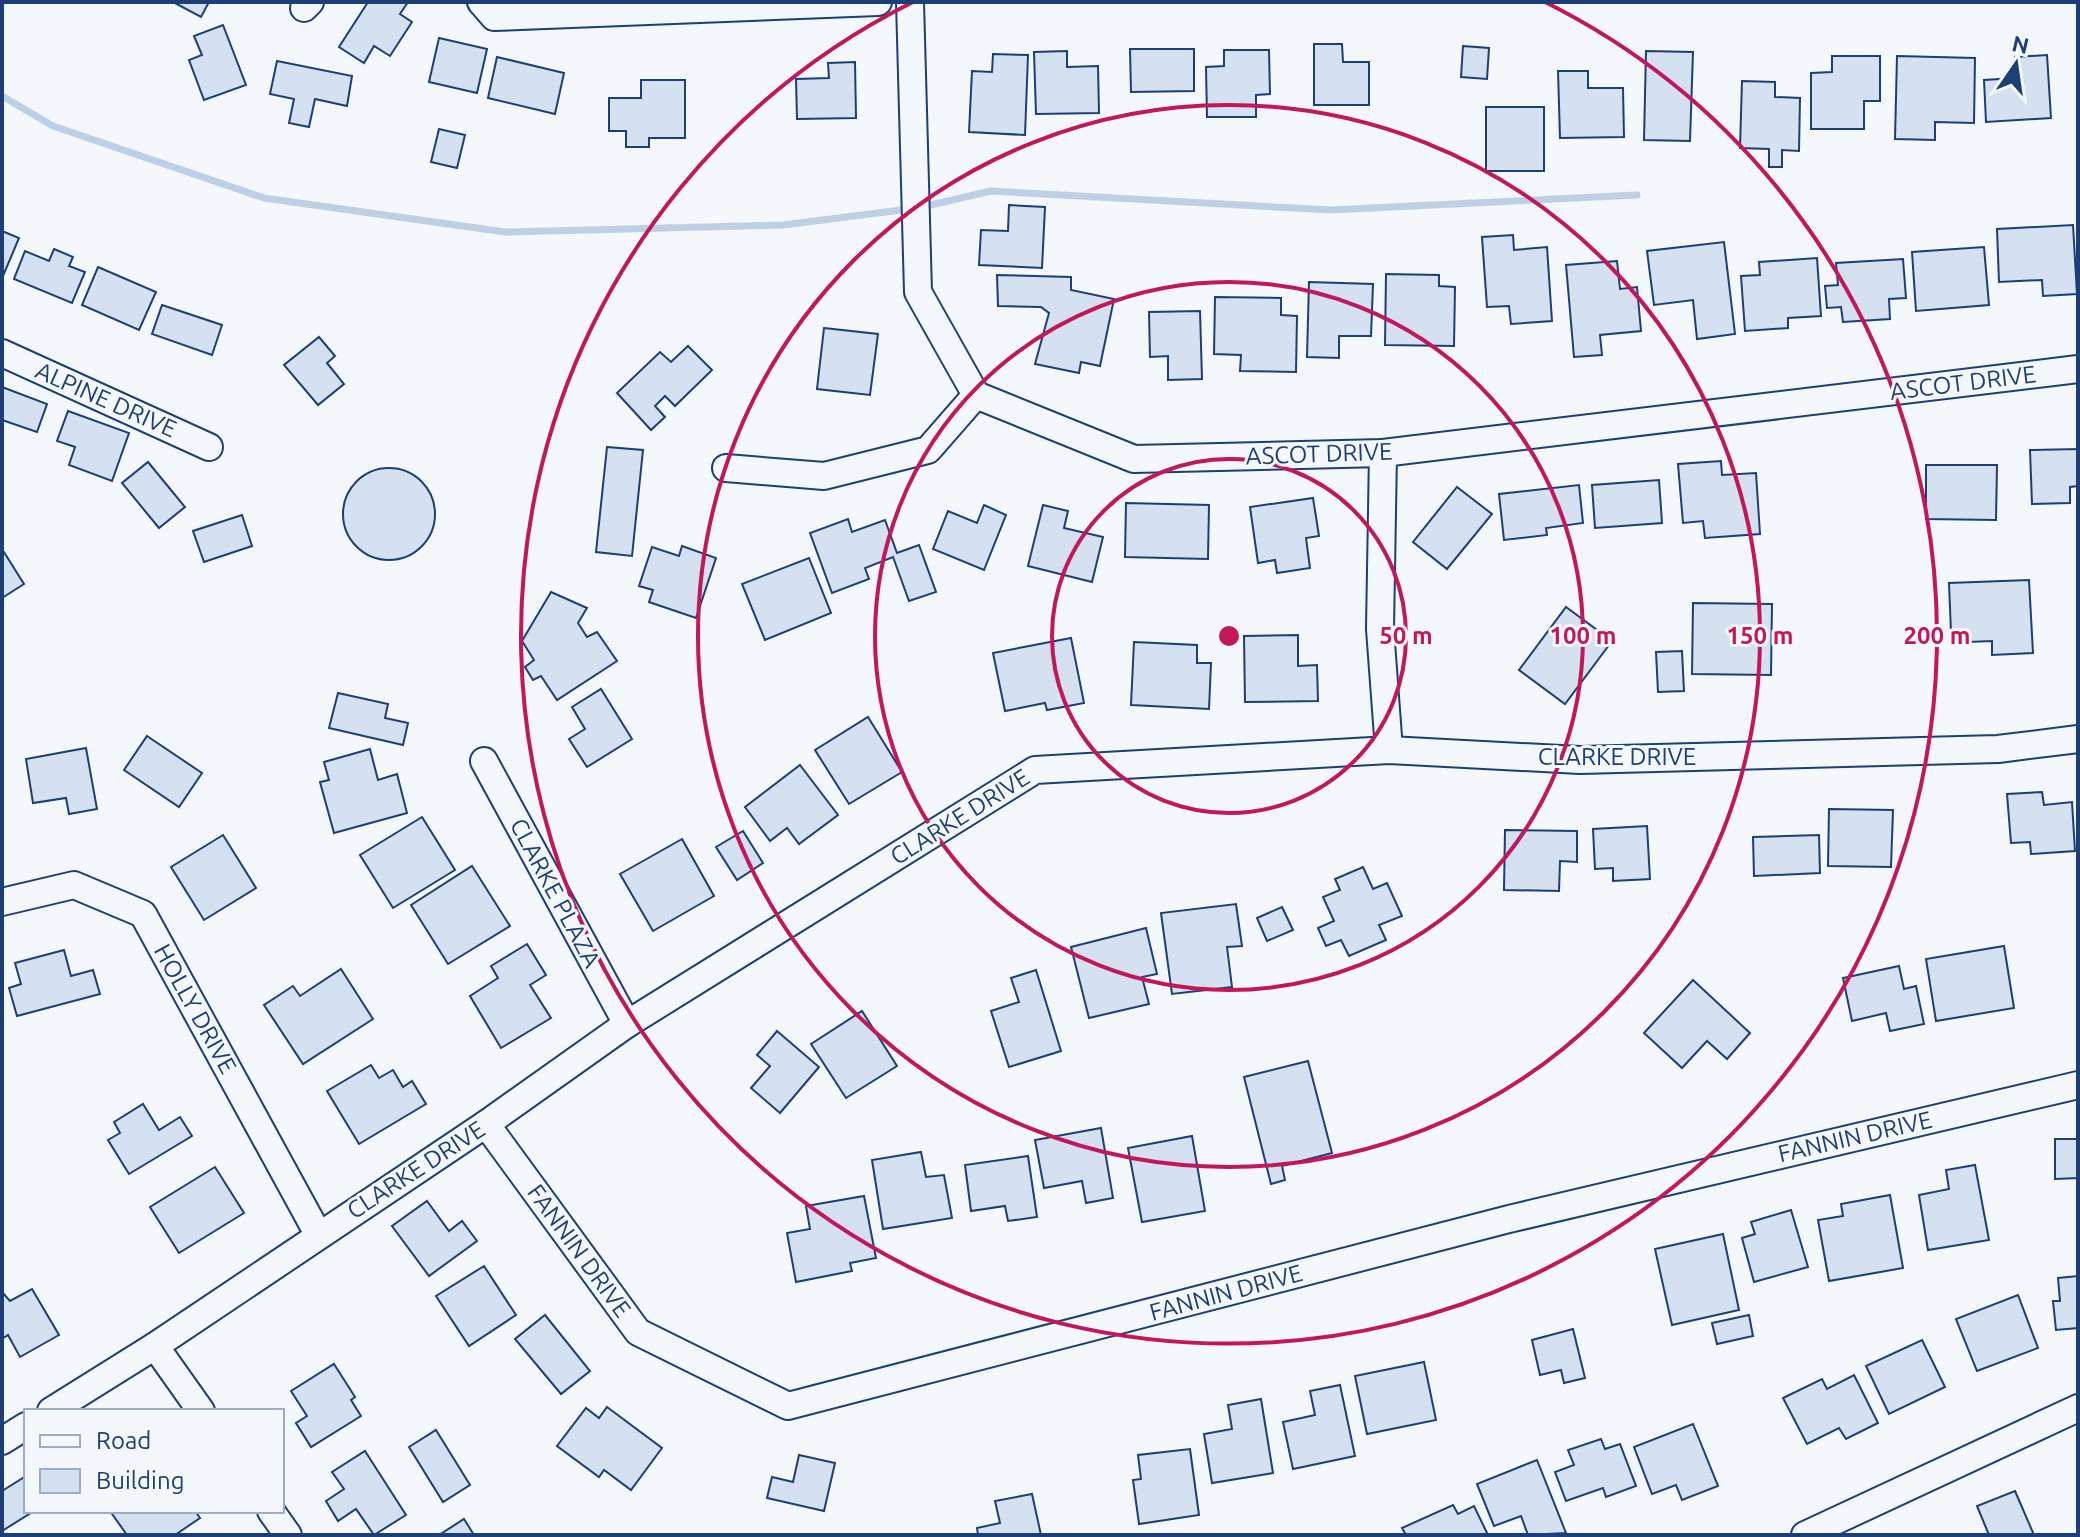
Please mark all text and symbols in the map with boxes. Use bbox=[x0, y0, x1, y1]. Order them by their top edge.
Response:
north arrow bbox=[1976, 24, 2056, 104]
text: N bbox=[2010, 30, 2031, 58]
street label: ALPINE DRIVE bbox=[32, 356, 181, 443]
street label: ASCOT DRIVE bbox=[1888, 360, 2037, 405]
street label: ASCOT DRIVE bbox=[1245, 437, 1393, 470]
centre of rings bbox=[1215, 622, 1243, 650]
text: 50 m bbox=[1379, 622, 1433, 649]
text: 100 m bbox=[1550, 622, 1616, 649]
text: 150 m bbox=[1727, 622, 1793, 649]
text: 200 m bbox=[1904, 622, 1970, 649]
street label: CLARKE DRIVE bbox=[1538, 743, 1696, 770]
street label: CLARKE DRIVE bbox=[885, 763, 1034, 870]
street label: CLARKE PLAZA bbox=[505, 814, 606, 972]
street label: HOLLY DRIVE bbox=[149, 939, 242, 1078]
street label: FANNIN DRIVE bbox=[1775, 1106, 1935, 1167]
street label: CLARKE DRIVE bbox=[342, 1115, 490, 1224]
street label: FANNIN DRIVE bbox=[522, 1179, 637, 1322]
street label: FANNIN DRIVE bbox=[1146, 1259, 1305, 1326]
legend bbox=[24, 1409, 284, 1513]
text: Road bbox=[96, 1427, 151, 1454]
text: Building bbox=[96, 1467, 184, 1494]

